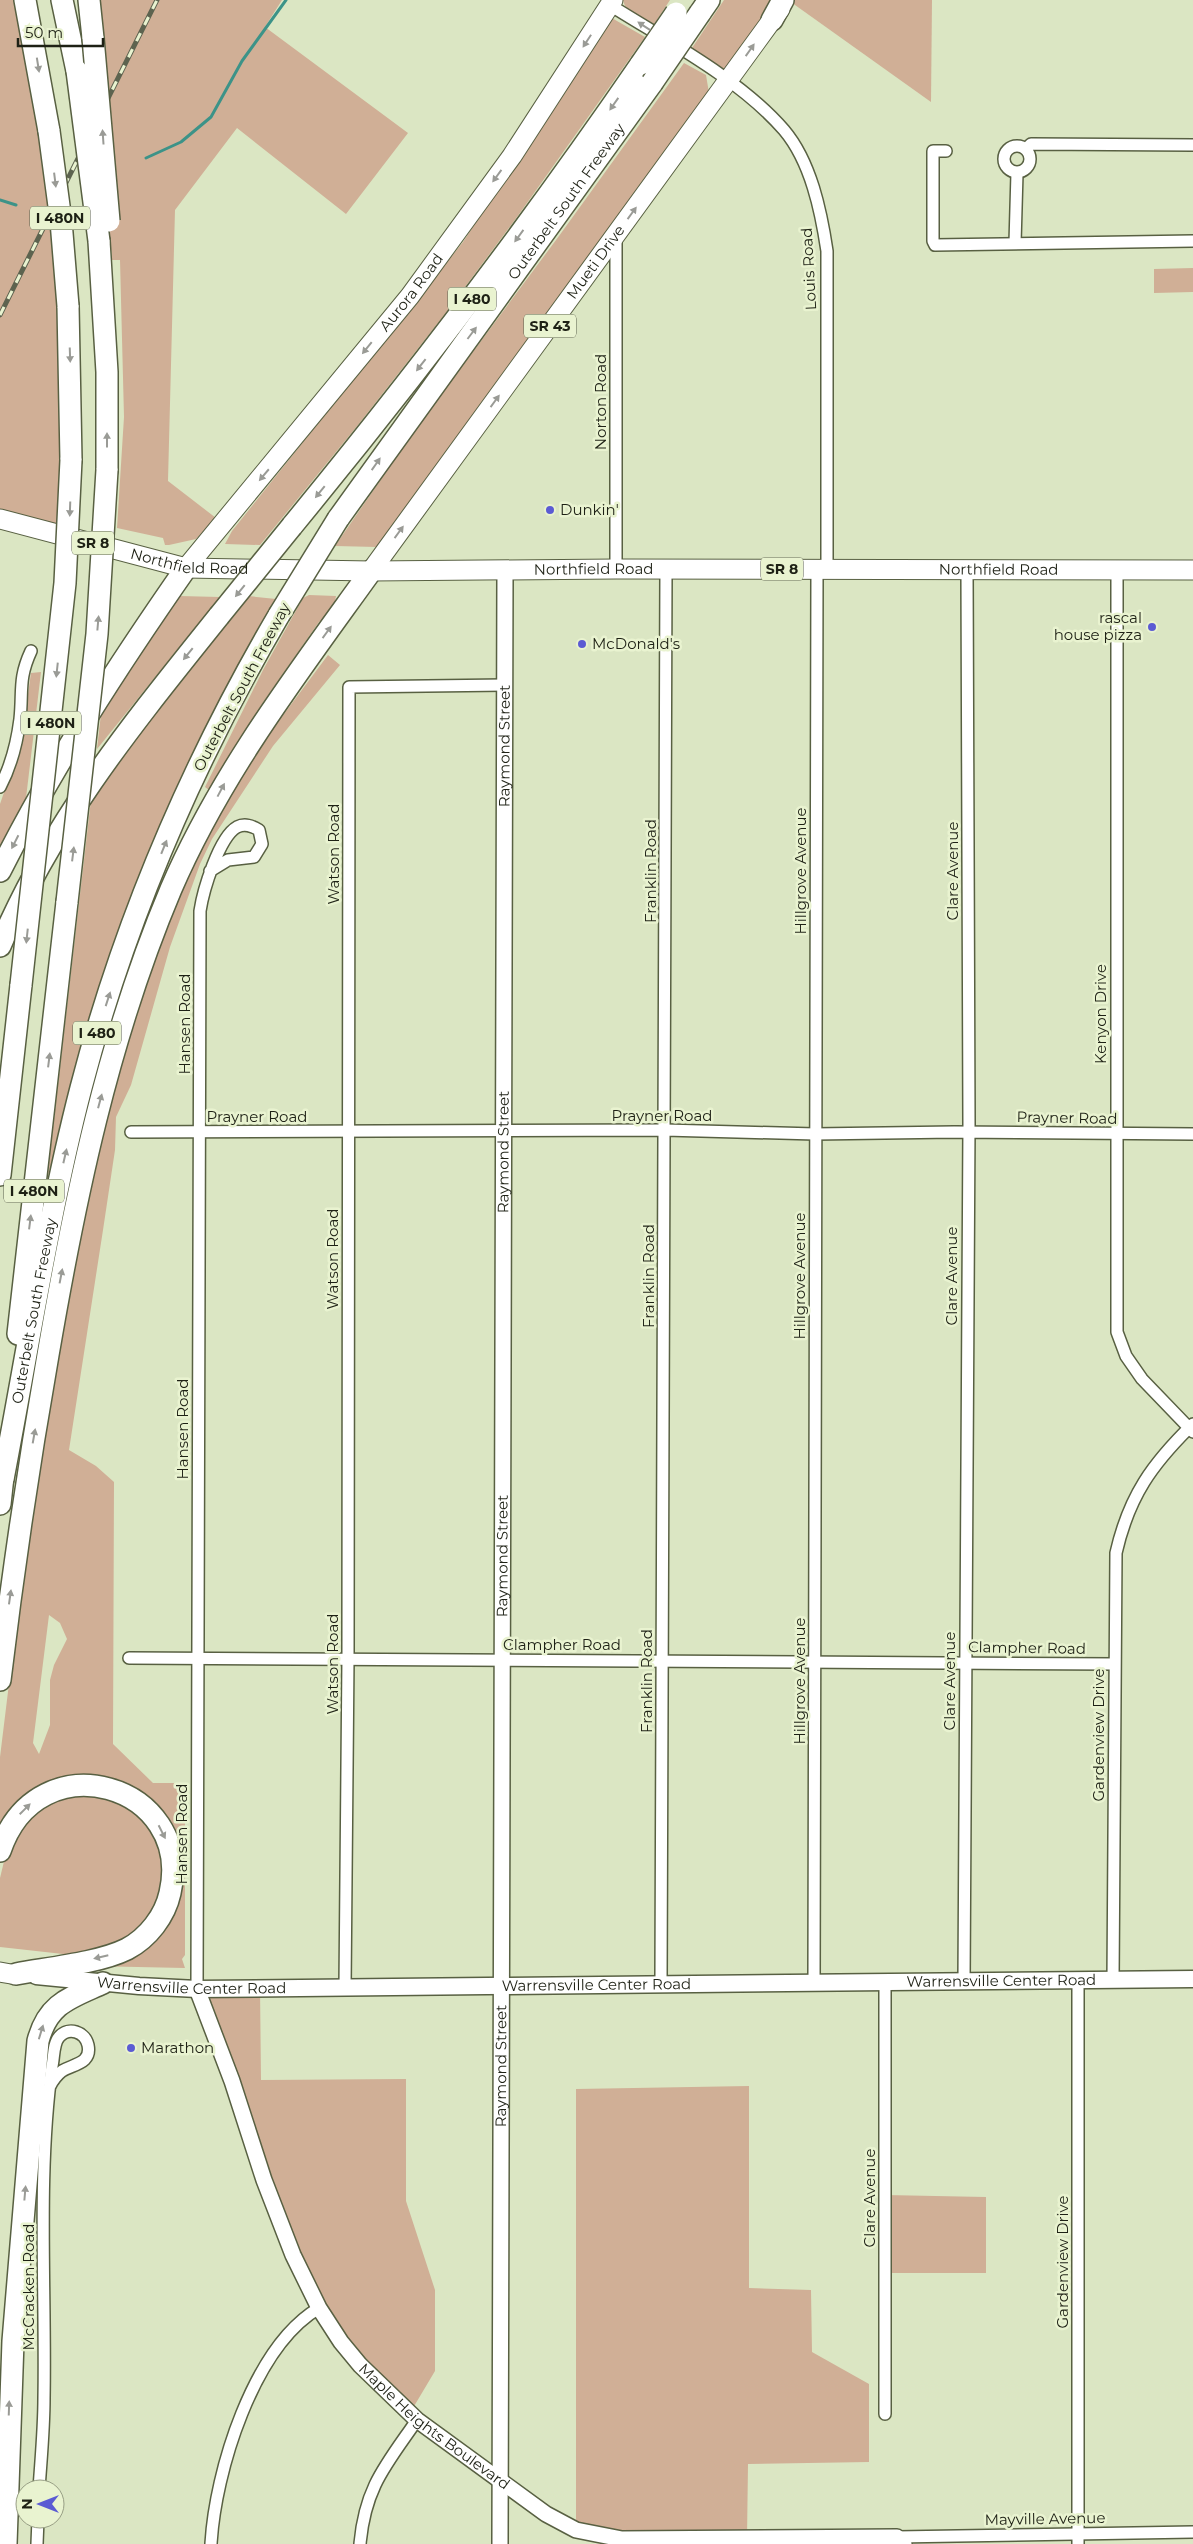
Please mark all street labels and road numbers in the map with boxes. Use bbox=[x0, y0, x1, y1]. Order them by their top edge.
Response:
street label: Outerbelt South Freeway bbox=[503, 119, 629, 283]
road number: I 480N bbox=[30, 207, 90, 230]
street label: Mueti Drive bbox=[562, 221, 629, 303]
street label: Louis Road bbox=[797, 227, 820, 311]
street label: Aurora Road bbox=[375, 249, 447, 335]
road number: I 480 bbox=[448, 288, 496, 310]
road number: SR 43 bbox=[524, 314, 576, 338]
street label: Norton Road bbox=[591, 354, 610, 450]
road number: SR 8 bbox=[72, 532, 114, 554]
street label: Northfield Road bbox=[128, 544, 249, 578]
road number: SR 8 bbox=[761, 558, 803, 580]
street label: Northfield Road bbox=[534, 559, 653, 579]
street label: Northfield Road bbox=[939, 560, 1058, 579]
street label: Outerbelt South Freeway bbox=[189, 598, 295, 774]
street label: Raymond Street bbox=[494, 685, 514, 807]
road number: I 480N bbox=[21, 711, 81, 734]
street label: Watson Road bbox=[324, 804, 343, 904]
street label: Hillgrove Avenue bbox=[791, 807, 810, 935]
street label: Franklin Road bbox=[641, 819, 660, 923]
street label: Clare Avenue bbox=[943, 822, 962, 920]
street label: Kenyon Drive bbox=[1091, 964, 1110, 1064]
street label: Hansen Road bbox=[175, 974, 194, 1074]
road number: I 480 bbox=[73, 1021, 121, 1044]
street label: Raymond Street bbox=[493, 1091, 513, 1213]
street label: Prayner Road bbox=[612, 1106, 712, 1125]
street label: Prayner Road bbox=[207, 1107, 307, 1126]
street label: Prayner Road bbox=[1016, 1107, 1118, 1128]
road number: I 480N bbox=[4, 1180, 64, 1202]
street label: Watson Road bbox=[323, 1209, 342, 1309]
street label: Hillgrove Avenue bbox=[790, 1212, 809, 1340]
street label: Outerbelt South Freeway bbox=[7, 1215, 60, 1405]
street label: Franklin Road bbox=[639, 1224, 658, 1328]
street label: Clare Avenue bbox=[942, 1227, 961, 1325]
street label: Hansen Road bbox=[173, 1379, 192, 1479]
street label: Raymond Street bbox=[492, 1495, 512, 1617]
street label: Watson Road bbox=[323, 1614, 342, 1714]
street label: Hillgrove Avenue bbox=[790, 1617, 809, 1745]
street label: Franklin Road bbox=[637, 1629, 656, 1733]
street label: Clare Avenue bbox=[940, 1632, 959, 1730]
street label: Clampher Road bbox=[503, 1635, 621, 1654]
street label: Clampher Road bbox=[968, 1637, 1086, 1658]
street label: Gardenview Drive bbox=[1089, 1669, 1108, 1801]
street label: Hansen Road bbox=[172, 1784, 191, 1884]
street label: Warrensville Center Road bbox=[906, 1970, 1096, 1991]
street label: Warrensville Center Road bbox=[96, 1972, 286, 1998]
street label: Warrensville Center Road bbox=[501, 1974, 691, 1995]
street label: Raymond Street bbox=[491, 2005, 510, 2127]
street label: Clare Avenue bbox=[860, 2149, 879, 2247]
street label: Gardenview Drive bbox=[1053, 2196, 1072, 2328]
street label: McCracken Road bbox=[19, 2224, 38, 2351]
street label: Maple Heights Boulevard bbox=[355, 2359, 514, 2494]
street label: Mayville Avenue bbox=[984, 2508, 1106, 2529]

